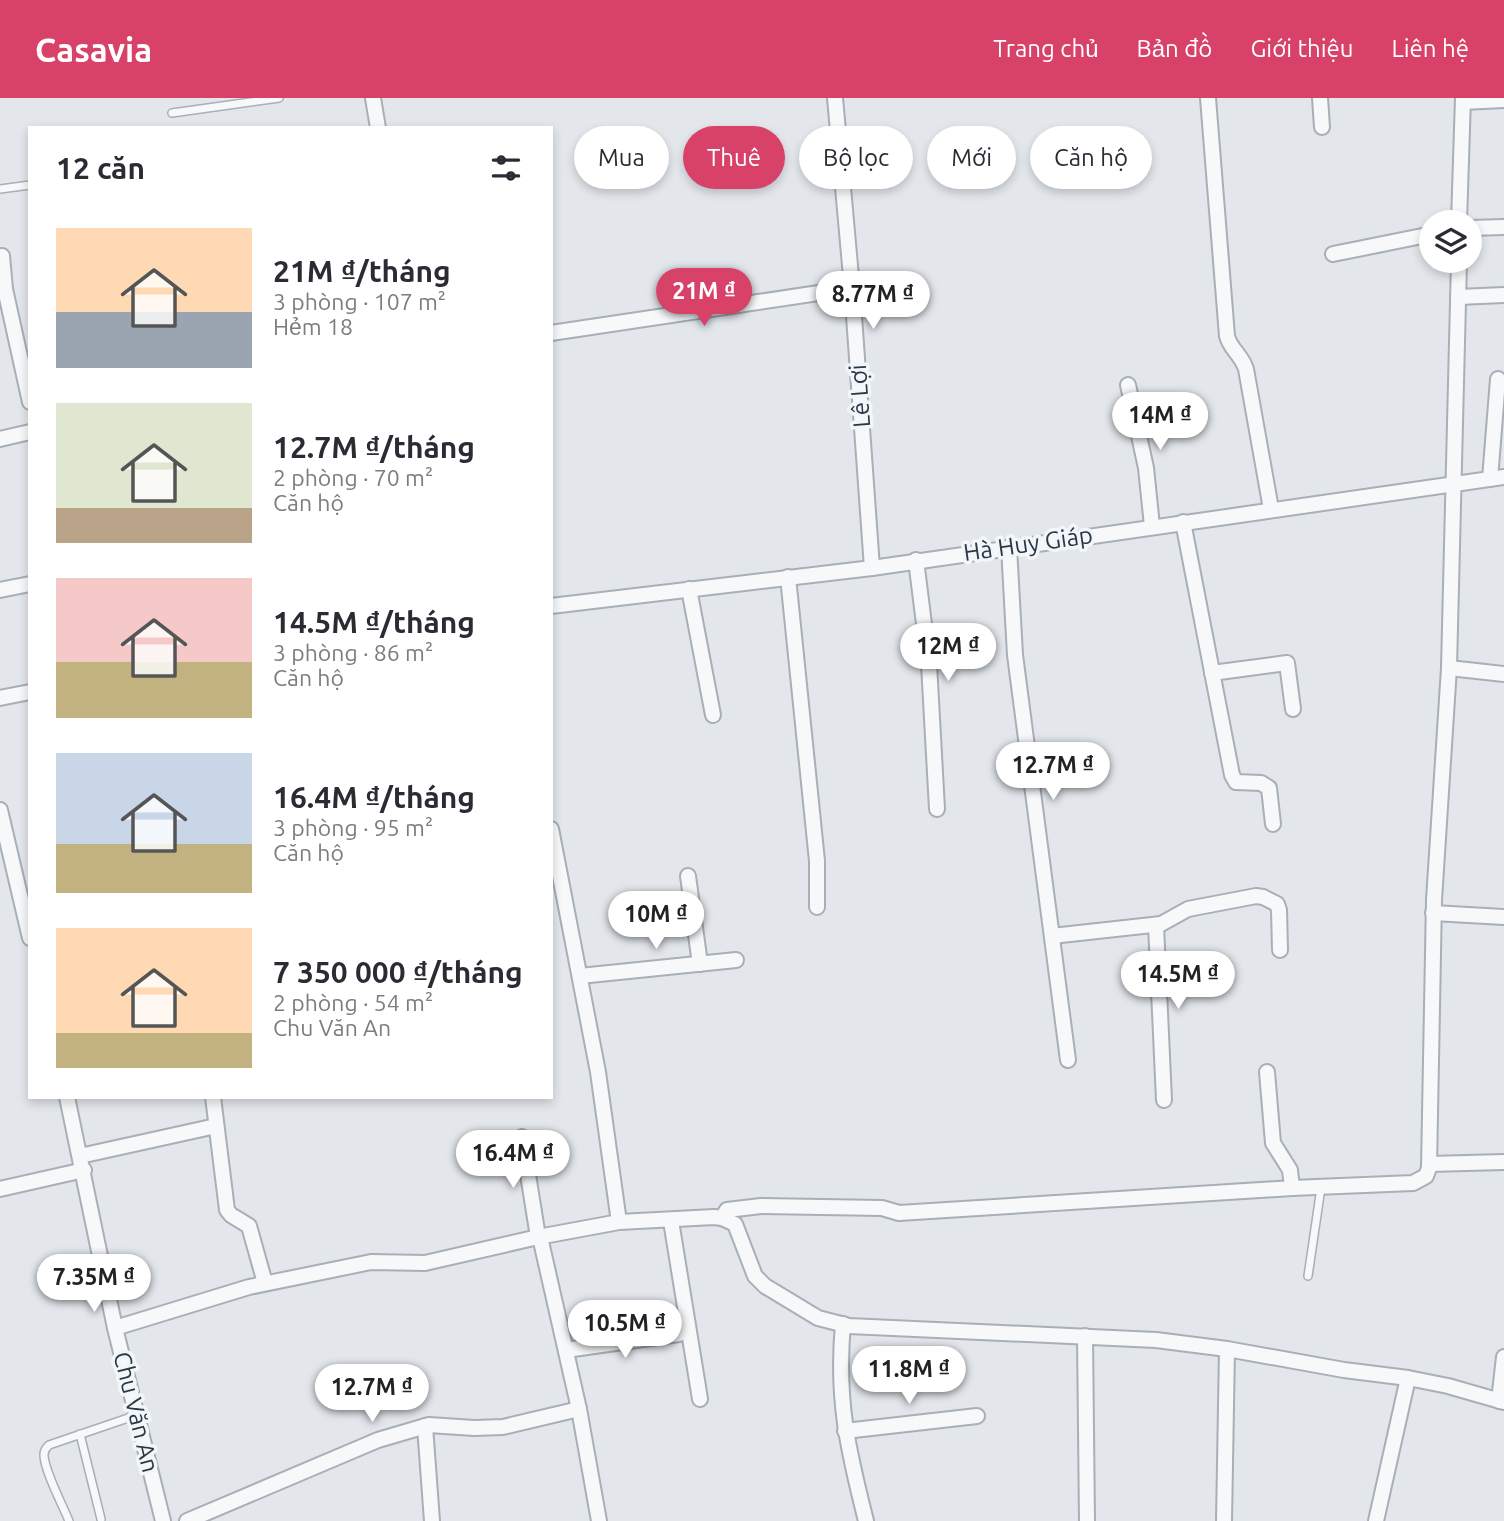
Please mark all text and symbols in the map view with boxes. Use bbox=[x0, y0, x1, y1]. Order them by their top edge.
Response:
text: Casavia bbox=[35, 31, 152, 68]
text: Trang chủ bbox=[993, 35, 1099, 62]
text: Bản đồ bbox=[1137, 35, 1212, 62]
text: Giới thiệu bbox=[1250, 35, 1354, 62]
text: Liên hệ bbox=[1392, 35, 1469, 62]
chip: Mua bbox=[574, 126, 669, 189]
chip: Thuê bbox=[683, 126, 785, 189]
chip: Bộ lọc bbox=[799, 126, 913, 189]
chip: Mới bbox=[927, 126, 1016, 189]
chip: Căn hộ bbox=[1030, 126, 1152, 189]
icon: filters bbox=[487, 149, 525, 187]
text: 12 căn bbox=[56, 151, 145, 185]
map controls bbox=[1419, 210, 1482, 273]
button: layers bbox=[1419, 210, 1482, 273]
text: 21M ₫/tháng bbox=[273, 254, 451, 288]
icon: home bbox=[112, 256, 196, 340]
pin: 21M ₫ bbox=[655, 268, 753, 328]
pin: 8.77M ₫ bbox=[808, 272, 938, 331]
text: 21M ₫ bbox=[672, 278, 736, 303]
text: 8.77M ₫ bbox=[832, 281, 914, 306]
text: 3 phòng · 107 m² bbox=[273, 289, 446, 314]
text: Hẻm 18 bbox=[273, 314, 353, 339]
street label: Lê Lợi bbox=[844, 364, 875, 428]
pin: 14M ₫ bbox=[1111, 392, 1209, 452]
text: 14M ₫ bbox=[1128, 402, 1192, 427]
text: 12.7M ₫/tháng bbox=[273, 430, 475, 464]
icon: home bbox=[112, 431, 196, 515]
text: 2 phòng · 70 m² bbox=[273, 465, 433, 490]
text: Căn hộ bbox=[273, 490, 344, 515]
street label: Hà Huy Giáp bbox=[962, 521, 1094, 566]
text: 14.5M ₫/tháng bbox=[273, 605, 475, 639]
icon: home bbox=[112, 606, 196, 690]
pin: 12M ₫ bbox=[899, 624, 997, 683]
text: 12M ₫ bbox=[916, 633, 980, 658]
text: 3 phòng · 86 m² bbox=[273, 640, 433, 665]
text: Căn hộ bbox=[273, 665, 344, 690]
pin: 12.7M ₫ bbox=[988, 742, 1118, 802]
text: 12.7M ₫ bbox=[1012, 752, 1094, 777]
text: 16.4M ₫/tháng bbox=[273, 780, 475, 814]
icon: home bbox=[112, 781, 196, 865]
text: 3 phòng · 95 m² bbox=[273, 815, 433, 840]
text: Căn hộ bbox=[273, 840, 344, 865]
pin: 10M ₫ bbox=[607, 892, 705, 951]
text: 10M ₫ bbox=[624, 901, 688, 926]
pin: 14.5M ₫ bbox=[1113, 951, 1243, 1011]
text: 7 350 000 ₫/tháng bbox=[273, 955, 523, 989]
icon: home bbox=[112, 956, 196, 1040]
text: 14.5M ₫ bbox=[1137, 961, 1219, 986]
text: 2 phòng · 54 m² bbox=[273, 990, 433, 1015]
text: Chu Văn An bbox=[273, 1015, 391, 1040]
pin: 16.4M ₫ bbox=[448, 1130, 578, 1190]
text: 16.4M ₫ bbox=[472, 1140, 554, 1165]
pin: 7.35M ₫ bbox=[29, 1254, 159, 1314]
text: 7.35M ₫ bbox=[53, 1264, 135, 1289]
pin: 10.5M ₫ bbox=[560, 1300, 690, 1360]
text: 10.5M ₫ bbox=[584, 1310, 666, 1335]
pin: 11.8M ₫ bbox=[844, 1346, 974, 1406]
street label: Chu Văn An bbox=[108, 1349, 164, 1475]
text: 11.8M ₫ bbox=[868, 1356, 950, 1381]
pin: 12.7M ₫ bbox=[307, 1364, 437, 1424]
text: 12.7M ₫ bbox=[331, 1374, 413, 1399]

